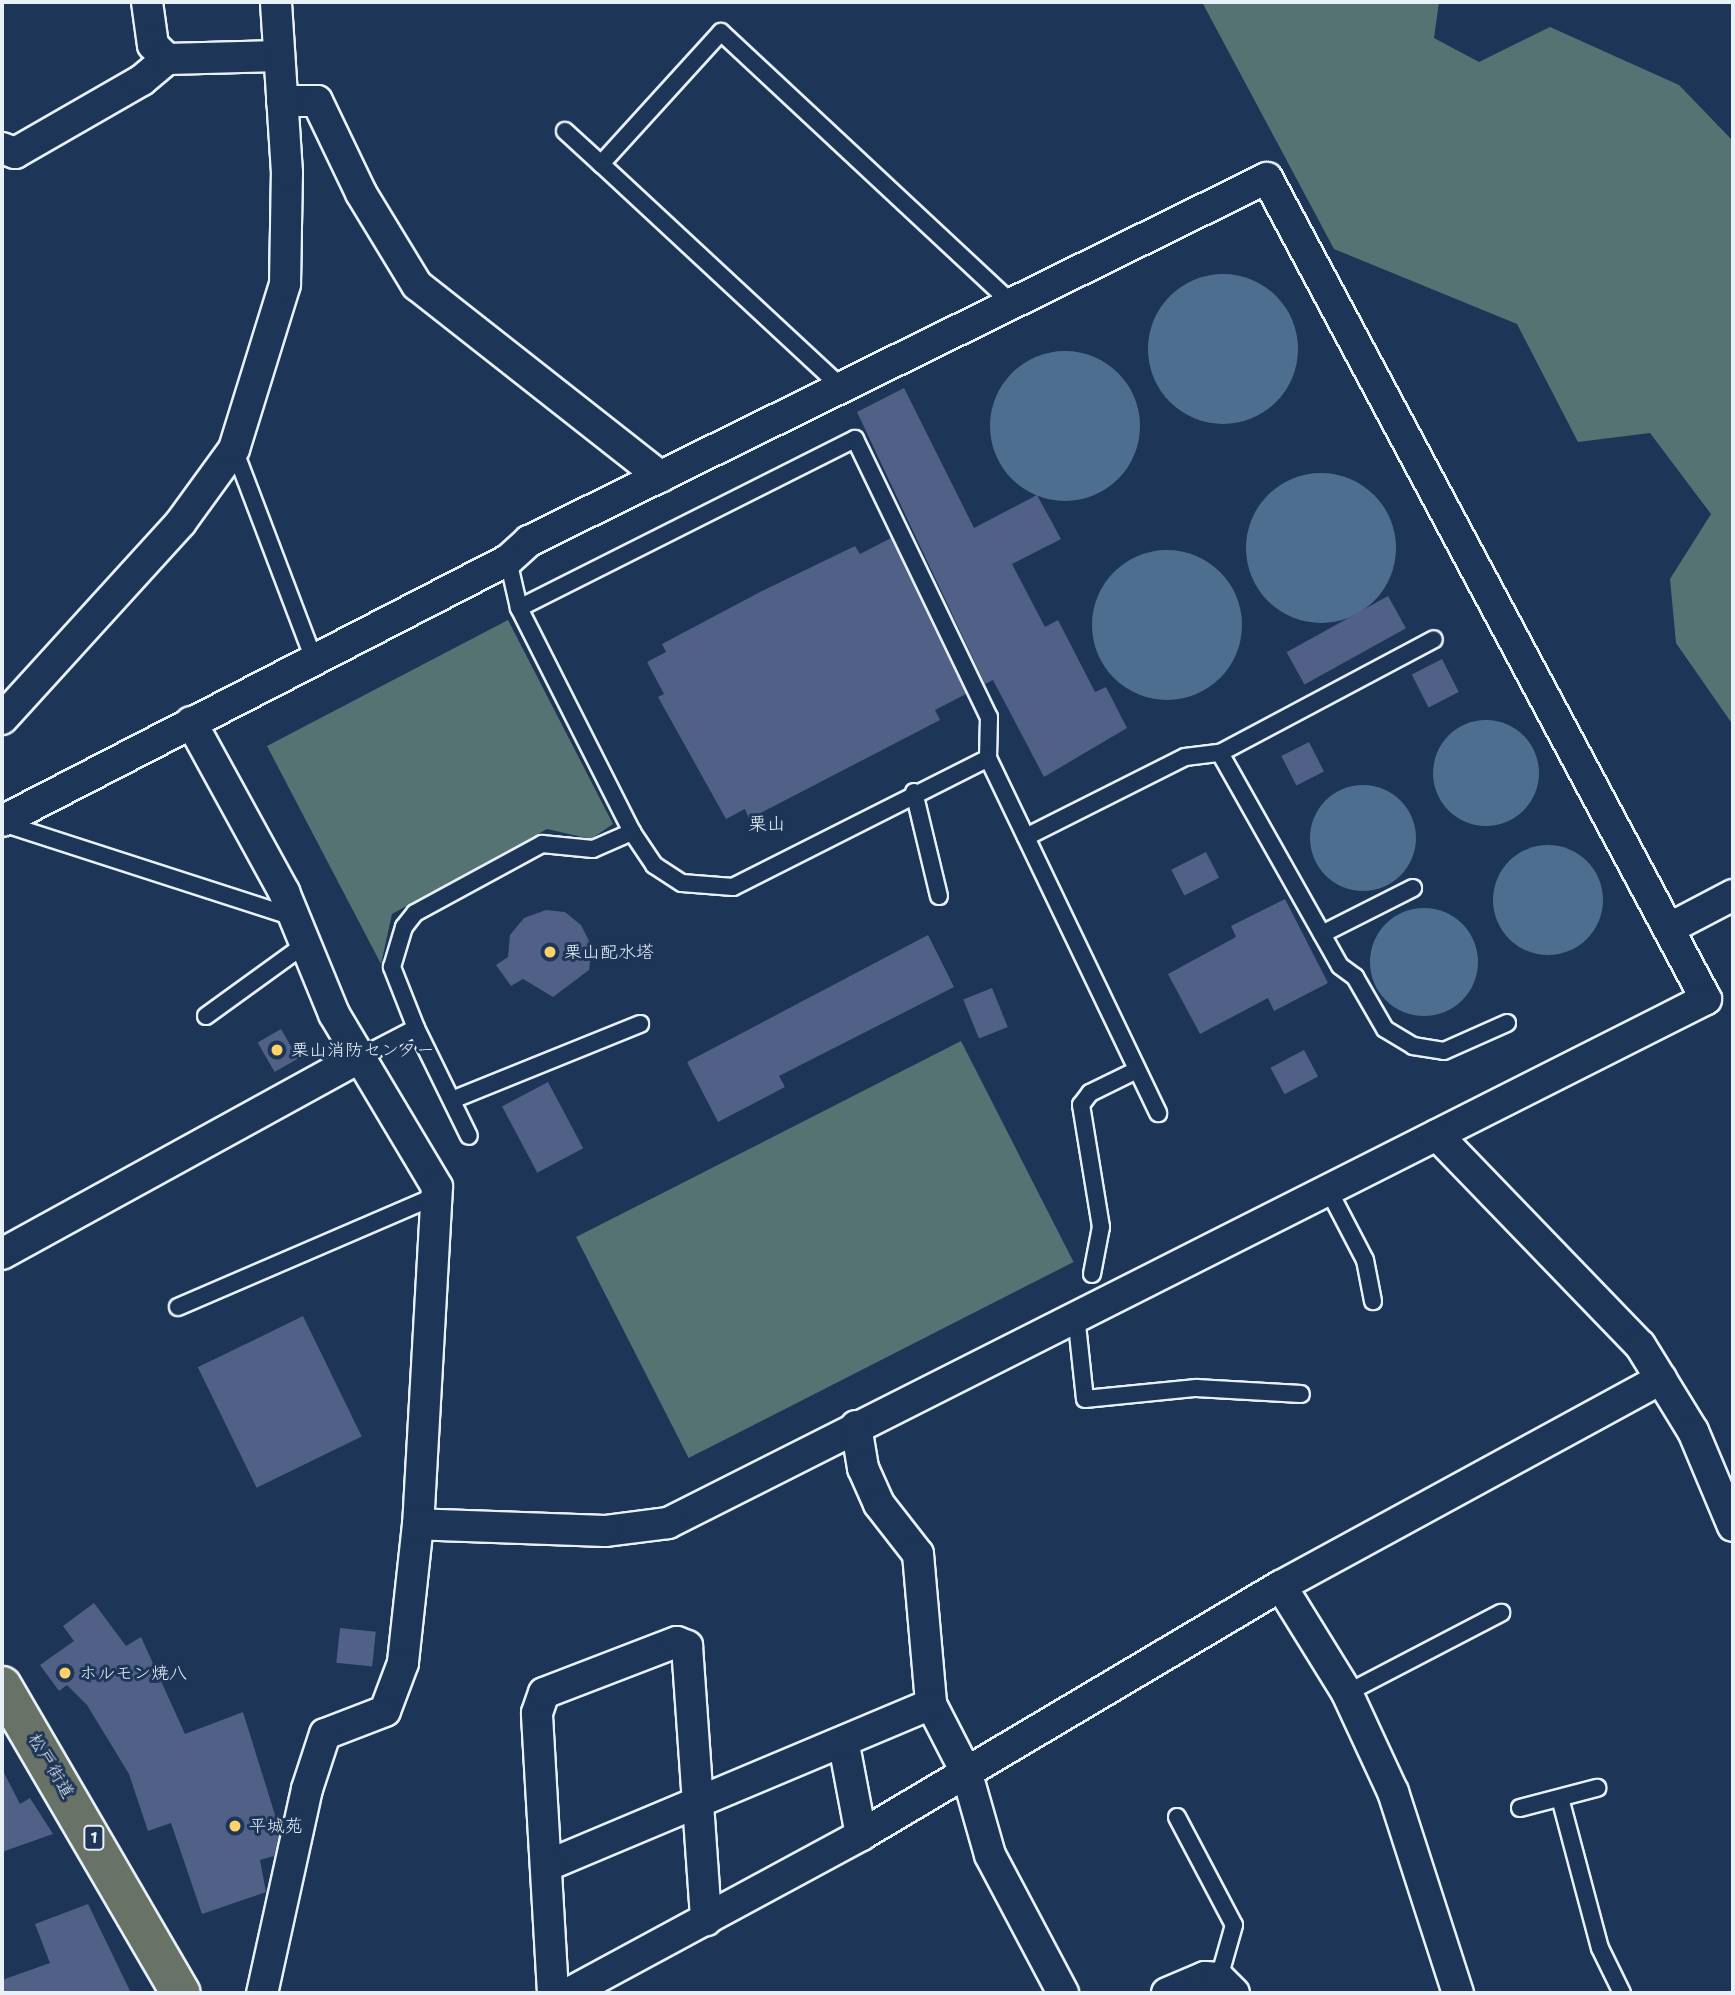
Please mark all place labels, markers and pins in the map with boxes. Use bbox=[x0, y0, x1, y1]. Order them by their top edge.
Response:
place label: 栗山配水塔 bbox=[564, 941, 654, 963]
marker: 栗山配水塔 bbox=[542, 944, 558, 960]
place label: 栗山消防センター bbox=[291, 1039, 435, 1061]
marker: 栗山消防センター bbox=[269, 1042, 285, 1058]
place label: ホルモン焼八 bbox=[79, 1662, 187, 1684]
marker: ホルモン焼八 bbox=[57, 1665, 73, 1681]
place label: 平城苑 bbox=[249, 1815, 303, 1837]
marker: 平城苑 bbox=[227, 1818, 243, 1834]

